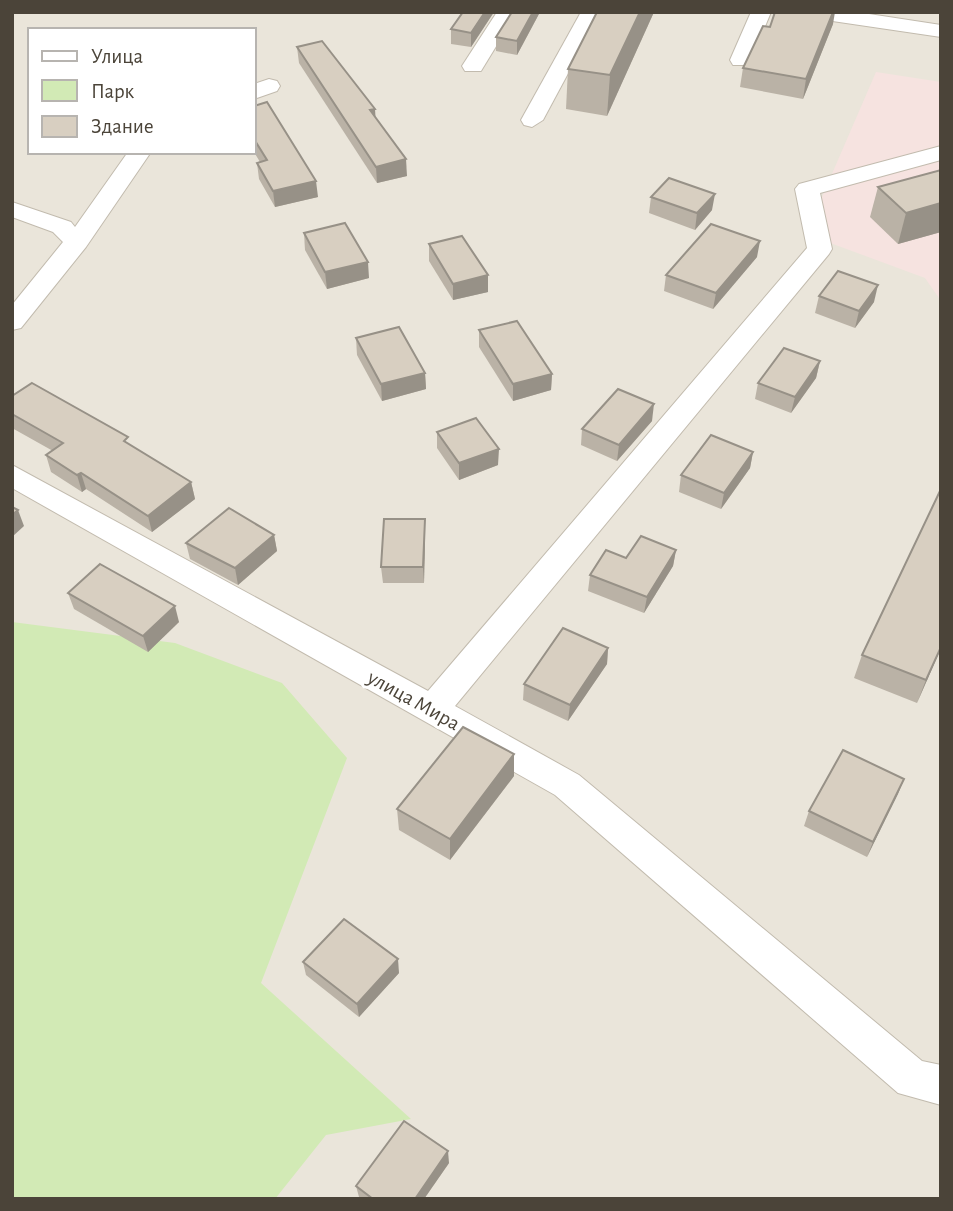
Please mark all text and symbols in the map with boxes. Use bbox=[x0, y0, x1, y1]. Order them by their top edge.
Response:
legend bbox=[28, 28, 256, 154]
text: Улица bbox=[91, 46, 144, 67]
text: Парк bbox=[91, 81, 135, 102]
text: Здание bbox=[91, 116, 154, 137]
street label: улица Мира bbox=[363, 666, 464, 735]

